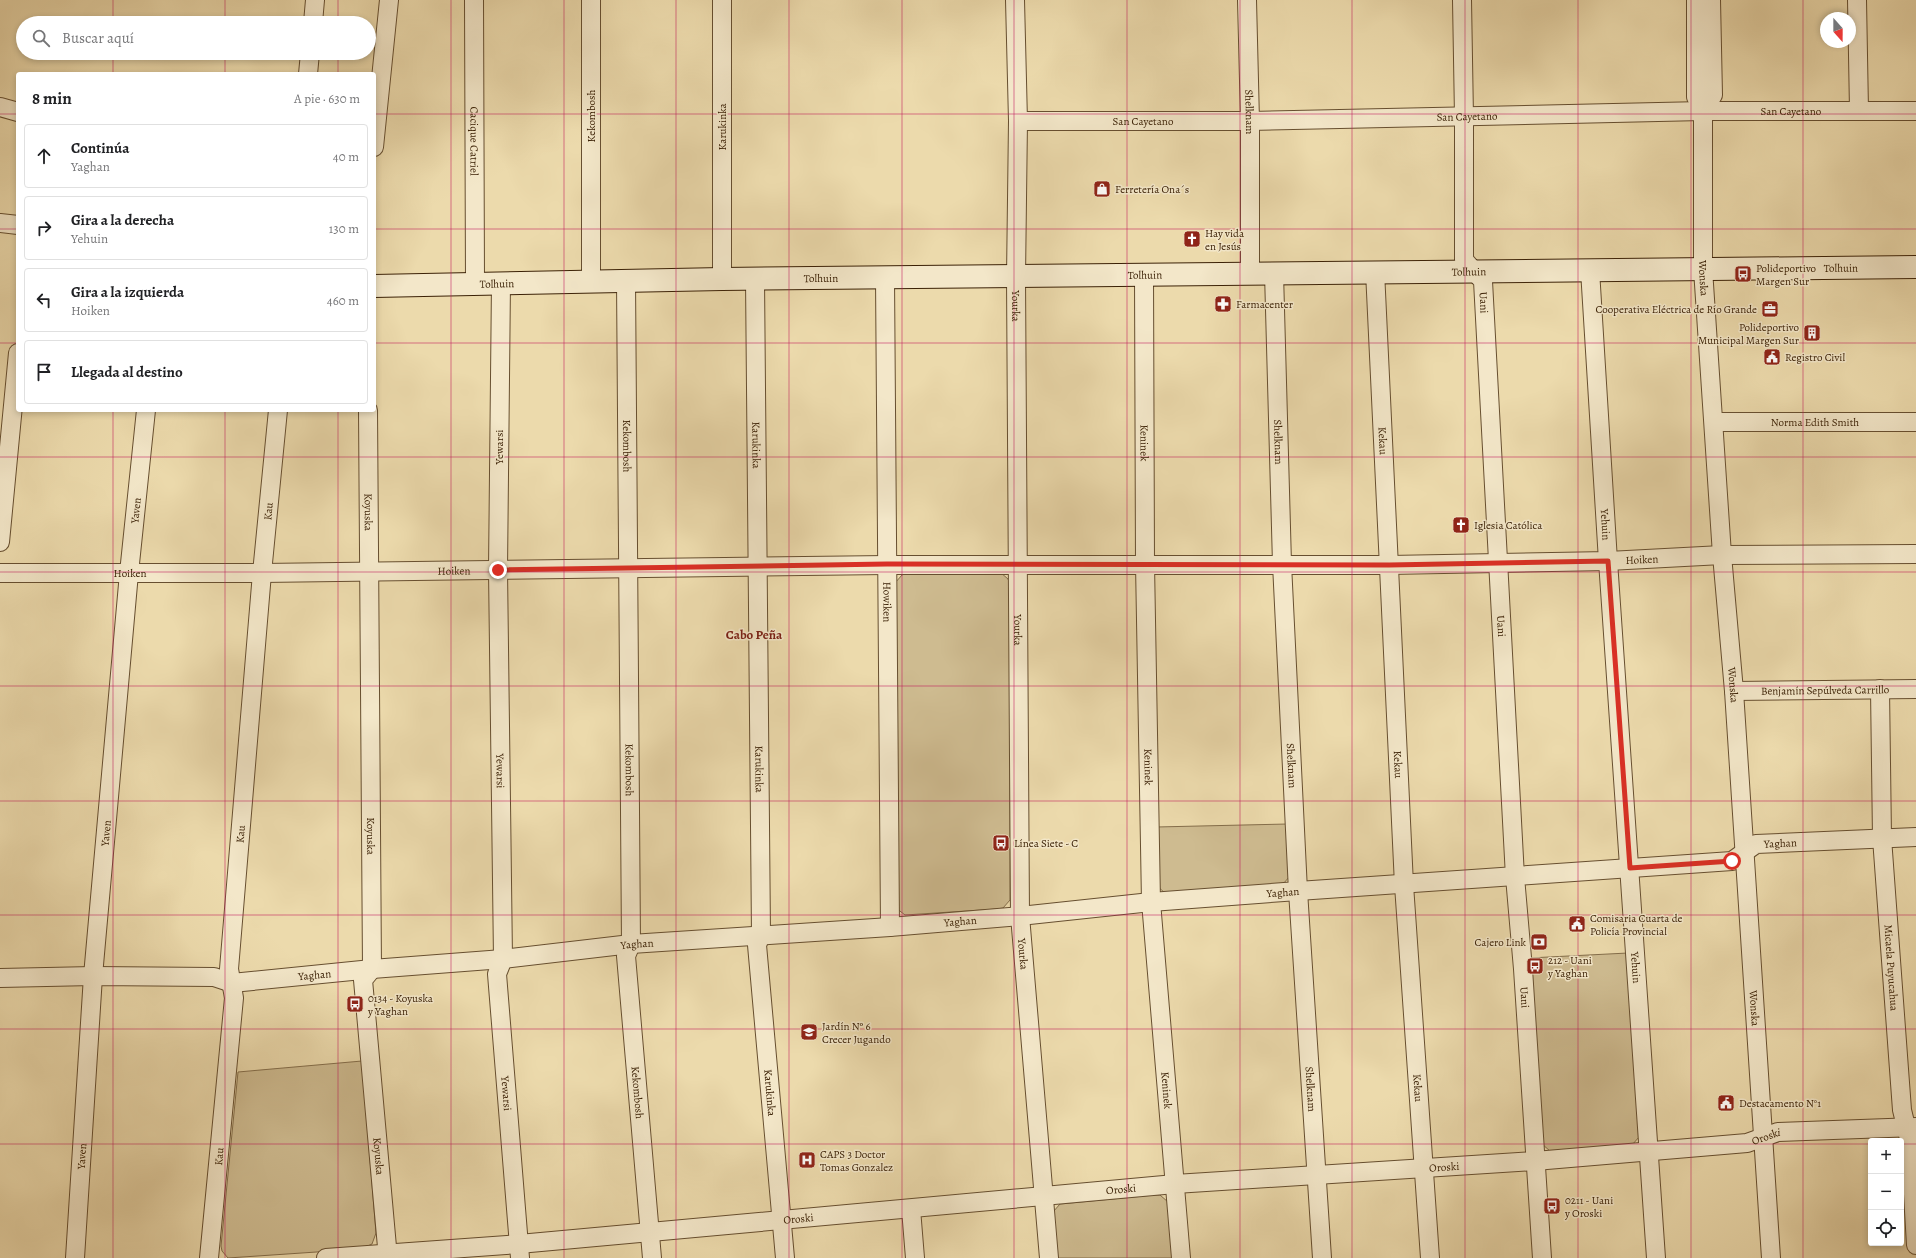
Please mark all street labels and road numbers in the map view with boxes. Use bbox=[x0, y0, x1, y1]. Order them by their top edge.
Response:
street label: Shelknam bbox=[1241, 89, 1257, 134]
street label: Kekombosh bbox=[584, 90, 599, 142]
street label: Karukinka bbox=[715, 103, 730, 151]
street label: San Cayetano bbox=[1761, 104, 1822, 119]
street label: Cacique Catriel bbox=[466, 106, 482, 176]
street label: San Cayetano bbox=[1436, 109, 1498, 125]
street label: San Cayetano bbox=[1113, 114, 1174, 129]
street label: Wonska bbox=[1695, 259, 1712, 297]
street label: Tolhuin bbox=[1824, 261, 1858, 276]
street label: Tolhuin bbox=[1452, 264, 1486, 280]
street label: Tolhuin bbox=[1128, 268, 1162, 283]
street label: Tolhuin bbox=[804, 271, 838, 286]
street label: Tolhuin bbox=[480, 276, 514, 292]
street label: Yourka bbox=[1008, 289, 1023, 323]
street label: Uani bbox=[1476, 291, 1492, 314]
street label: Norma Edith Smith bbox=[1771, 415, 1859, 430]
street label: Shelknam bbox=[1270, 419, 1286, 465]
street label: Kekombosh bbox=[619, 420, 634, 473]
street label: Karukinka bbox=[748, 421, 764, 469]
street label: Keninek bbox=[1137, 424, 1152, 462]
street label: Kekau bbox=[1374, 427, 1391, 455]
street label: Yewarsi bbox=[492, 430, 507, 465]
street label: Koyuska bbox=[361, 493, 376, 532]
street label: Yaven bbox=[127, 497, 145, 525]
street label: Kau bbox=[260, 502, 277, 521]
street label: Yehuin bbox=[1597, 507, 1614, 541]
street label: Hoiken bbox=[1625, 551, 1659, 568]
street label: Hoiken bbox=[437, 563, 471, 579]
street label: Hoiken bbox=[114, 566, 146, 581]
street label: Howiken bbox=[879, 582, 895, 622]
street label: Yourka bbox=[1010, 613, 1025, 647]
street label: Uani bbox=[1493, 615, 1509, 637]
street label: Wonska bbox=[1724, 665, 1742, 704]
street label: Benjamín Sepúlveda Carrillo bbox=[1761, 682, 1890, 699]
street label: Shelknam bbox=[1283, 743, 1300, 789]
street label: Kekombosh bbox=[621, 744, 637, 797]
street label: Karukinka bbox=[751, 745, 767, 793]
street label: Keninek bbox=[1140, 748, 1156, 786]
street label: Kekau bbox=[1390, 750, 1406, 779]
street label: Yewarsi bbox=[492, 752, 508, 789]
street label: Koyuska bbox=[363, 817, 378, 856]
street label: Yaven bbox=[98, 820, 115, 848]
street label: Kau bbox=[233, 825, 249, 844]
street label: Yaghan bbox=[1763, 835, 1797, 852]
street label: Yaghan bbox=[1265, 884, 1300, 901]
street label: Yaghan bbox=[942, 913, 977, 931]
street label: Micaela Puyucahua bbox=[1880, 924, 1902, 1012]
street label: Yaghan bbox=[619, 936, 654, 953]
street label: Yourka bbox=[1014, 937, 1032, 971]
street label: Yehuin bbox=[1627, 950, 1644, 984]
street label: Yaghan bbox=[296, 966, 332, 984]
street label: Uani bbox=[1516, 986, 1533, 1009]
street label: Wonska bbox=[1745, 989, 1763, 1027]
street label: Kekombosh bbox=[628, 1066, 647, 1120]
street label: Shelknam bbox=[1302, 1066, 1319, 1112]
street label: Karukinka bbox=[760, 1069, 779, 1118]
street label: Keninek bbox=[1157, 1071, 1175, 1110]
street label: Kekau bbox=[1409, 1073, 1426, 1102]
street label: Yewarsi bbox=[497, 1074, 515, 1111]
street label: Oroski bbox=[1750, 1125, 1781, 1149]
street label: Koyuska bbox=[369, 1137, 388, 1176]
street label: Yaven bbox=[74, 1143, 90, 1171]
street label: Kau bbox=[211, 1147, 228, 1166]
street label: Oroski bbox=[1429, 1159, 1460, 1176]
street label: Oroski bbox=[1105, 1181, 1137, 1198]
street label: Oroski bbox=[783, 1210, 814, 1228]

